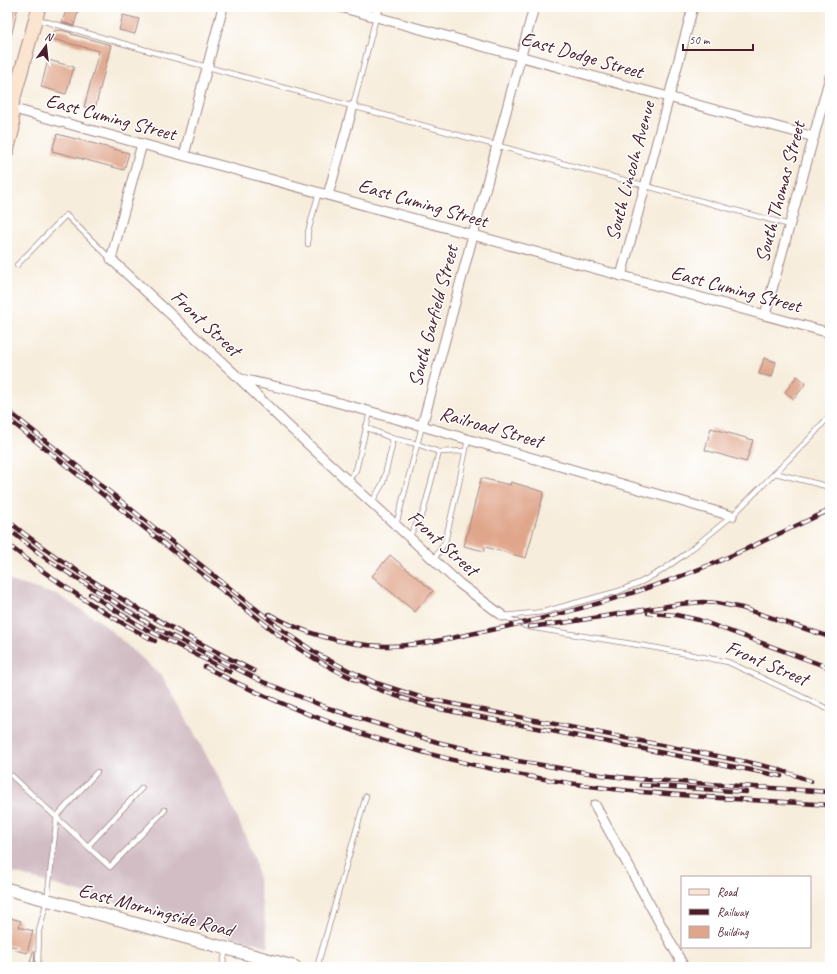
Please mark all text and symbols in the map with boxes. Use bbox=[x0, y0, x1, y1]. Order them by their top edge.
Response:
north arrow bbox=[26, 26, 66, 66]
street label: East Dodge Street bbox=[518, 26, 648, 85]
scale bar bbox=[683, 26, 753, 52]
text: N bbox=[43, 29, 56, 45]
text: 50 m bbox=[689, 32, 711, 48]
street label: East Cuming Street bbox=[43, 88, 181, 147]
street label: South Lincoln Avenue bbox=[599, 97, 661, 243]
street label: South Thomas Street bbox=[749, 117, 811, 265]
street label: East Cuming Street bbox=[355, 173, 493, 234]
street label: South Garfield Street bbox=[402, 240, 464, 389]
street label: East Cuming Street bbox=[668, 260, 806, 319]
street label: Front Street bbox=[166, 284, 249, 364]
street label: Railroad Street bbox=[437, 400, 548, 455]
street label: Front Street bbox=[402, 505, 486, 584]
street label: Front Street bbox=[722, 635, 815, 693]
legend bbox=[681, 876, 811, 948]
street label: East Morningside Road bbox=[76, 877, 239, 943]
text: Road bbox=[717, 884, 739, 900]
text: Railway bbox=[717, 904, 749, 920]
text: Building bbox=[717, 924, 749, 940]

